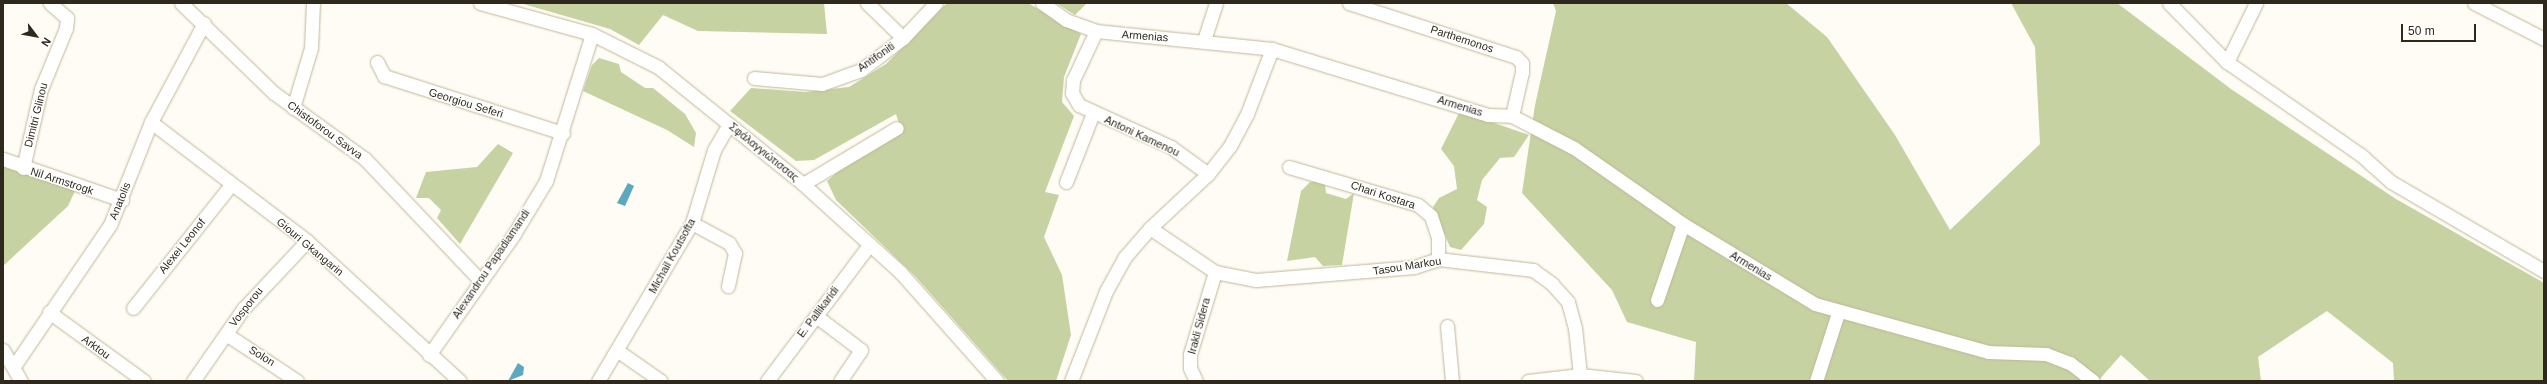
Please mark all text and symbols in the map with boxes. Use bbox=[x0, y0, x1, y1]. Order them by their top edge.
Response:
north arrow bbox=[16, 16, 56, 56]
scale bar bbox=[2403, 16, 2478, 42]
street label: Parthemonos bbox=[1429, 23, 1495, 55]
text: 50 m bbox=[2408, 24, 2435, 38]
street label: Armenias bbox=[1121, 28, 1169, 44]
text: N bbox=[39, 36, 53, 49]
street label: Antifoniti bbox=[855, 39, 897, 75]
street label: Dimitri Glinou bbox=[22, 81, 50, 149]
street label: Georgiou Seferi bbox=[427, 85, 505, 121]
street label: Armenias bbox=[1436, 93, 1484, 119]
street label: Chistoforou Savva bbox=[285, 98, 365, 162]
street label: Antoni Kamenou bbox=[1102, 113, 1182, 159]
street label: Σφάλαγγιώτισσας bbox=[726, 120, 802, 184]
street label: Nil Armstrogk bbox=[29, 165, 95, 197]
street label: Chari Kostara bbox=[1349, 178, 1417, 212]
street label: Anatolis bbox=[107, 180, 133, 222]
street label: Alexandrou Papadiamandi bbox=[449, 207, 533, 321]
street label: Giouri Gkangarin bbox=[274, 215, 346, 279]
street label: Alexei Leonof bbox=[156, 216, 208, 276]
street label: Michail Koutsofta bbox=[646, 216, 698, 296]
street label: Armenias bbox=[1728, 248, 1774, 284]
street label: Tasou Markou bbox=[1372, 254, 1442, 278]
street label: E. Pallikaridi bbox=[795, 284, 841, 340]
street label: Vosporou bbox=[226, 285, 266, 329]
street label: Irakli Sidera bbox=[1185, 296, 1213, 356]
street label: Arktou bbox=[79, 332, 113, 362]
street label: Solon bbox=[247, 343, 277, 369]

